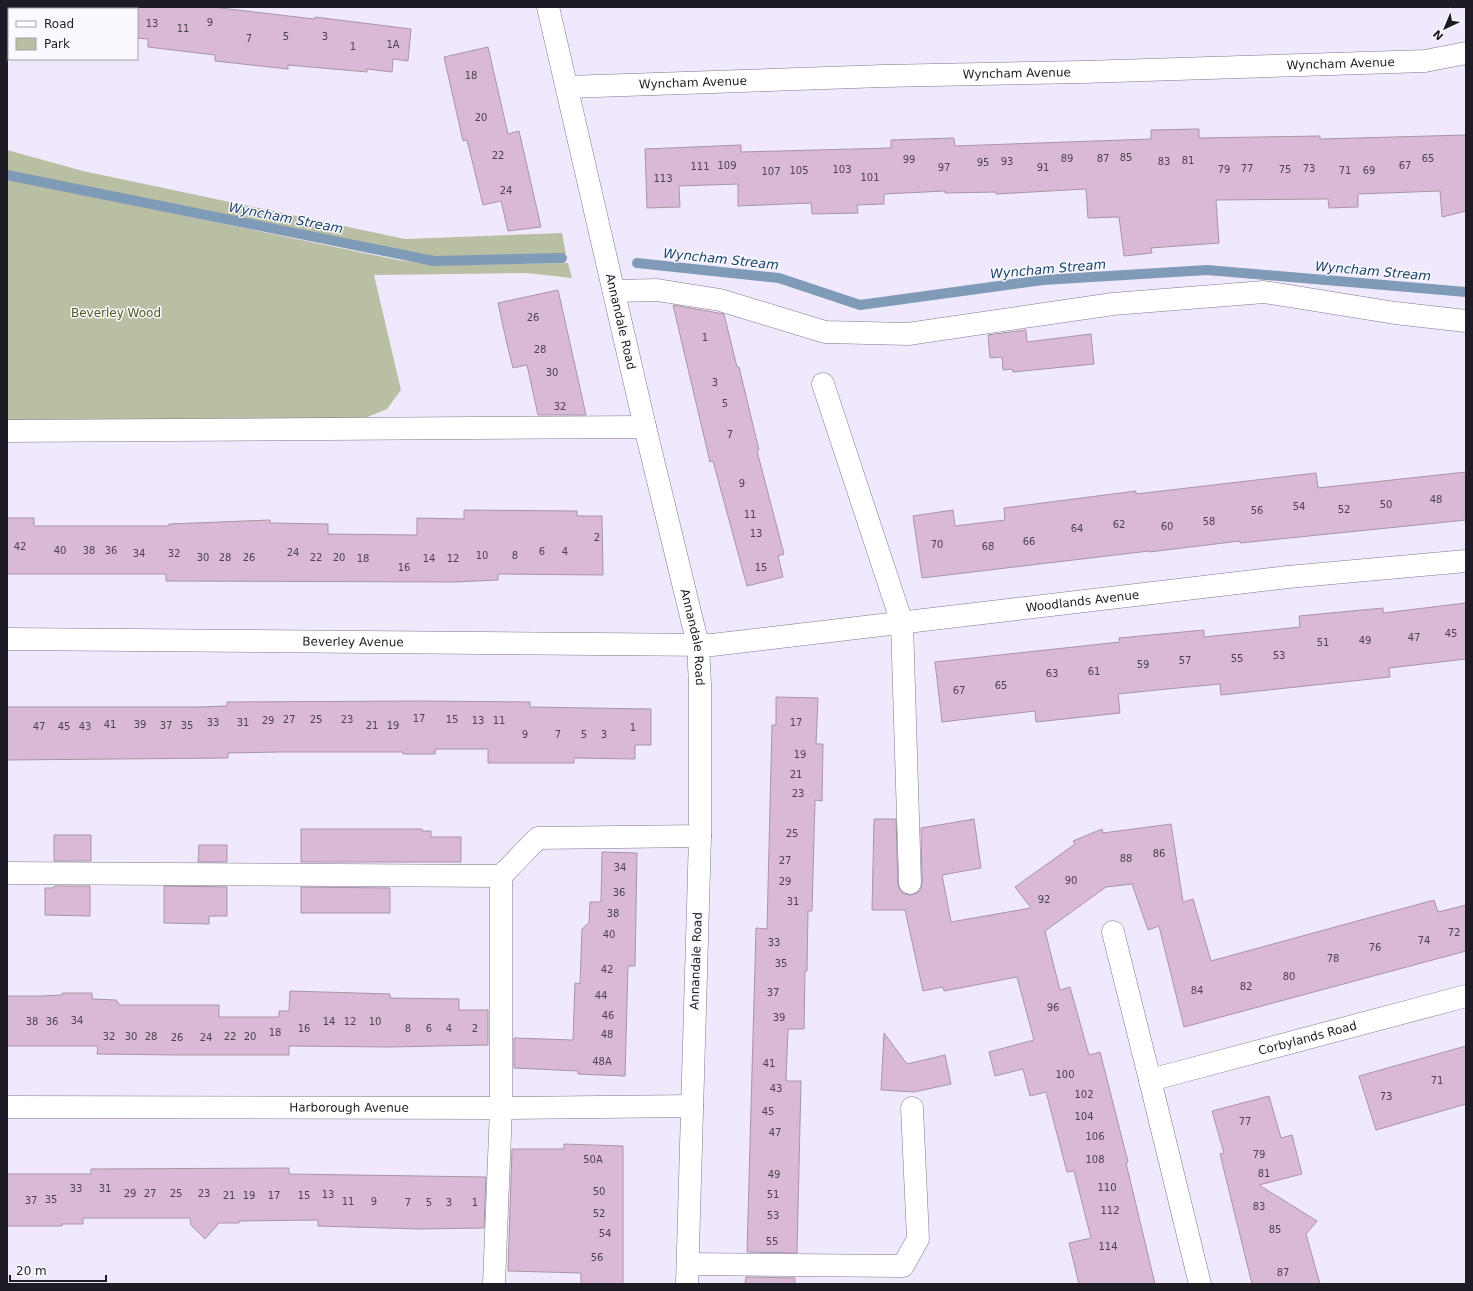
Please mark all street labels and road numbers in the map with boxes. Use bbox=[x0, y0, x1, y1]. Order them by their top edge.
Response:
street label: Wyncham Avenue bbox=[1286, 55, 1395, 72]
street label: Wyncham Avenue bbox=[963, 65, 1071, 81]
street label: Wyncham Avenue bbox=[639, 74, 747, 91]
street label: Annandale Road bbox=[603, 272, 639, 371]
street label: Annandale Road bbox=[678, 588, 707, 686]
street label: Woodlands Avenue bbox=[1025, 588, 1140, 615]
street label: Beverley Avenue bbox=[302, 635, 404, 649]
street label: Annandale Road bbox=[687, 912, 705, 1010]
street label: Corbylands Road bbox=[1257, 1018, 1358, 1058]
street label: Harborough Avenue bbox=[289, 1101, 409, 1115]

